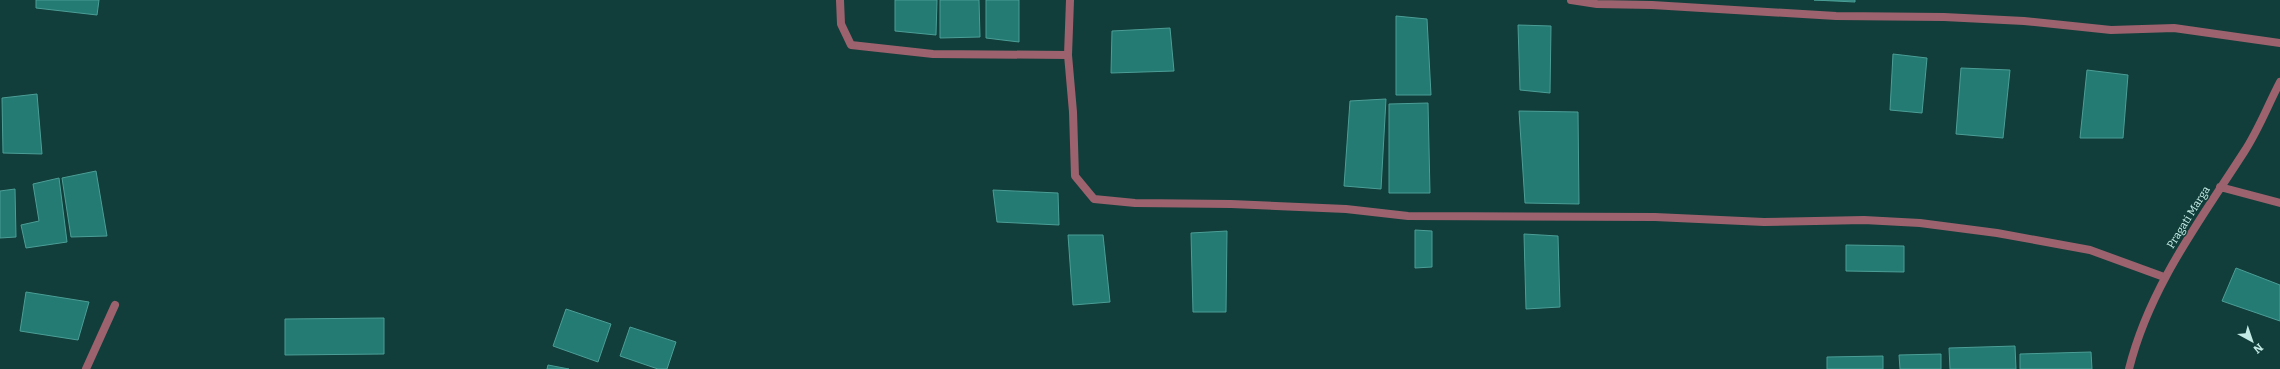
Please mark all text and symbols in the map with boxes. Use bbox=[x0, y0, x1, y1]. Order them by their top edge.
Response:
street label: Pragati Marga bbox=[2164, 184, 2213, 251]
north arrow bbox=[2232, 321, 2272, 361]
text: N bbox=[2250, 341, 2266, 356]

